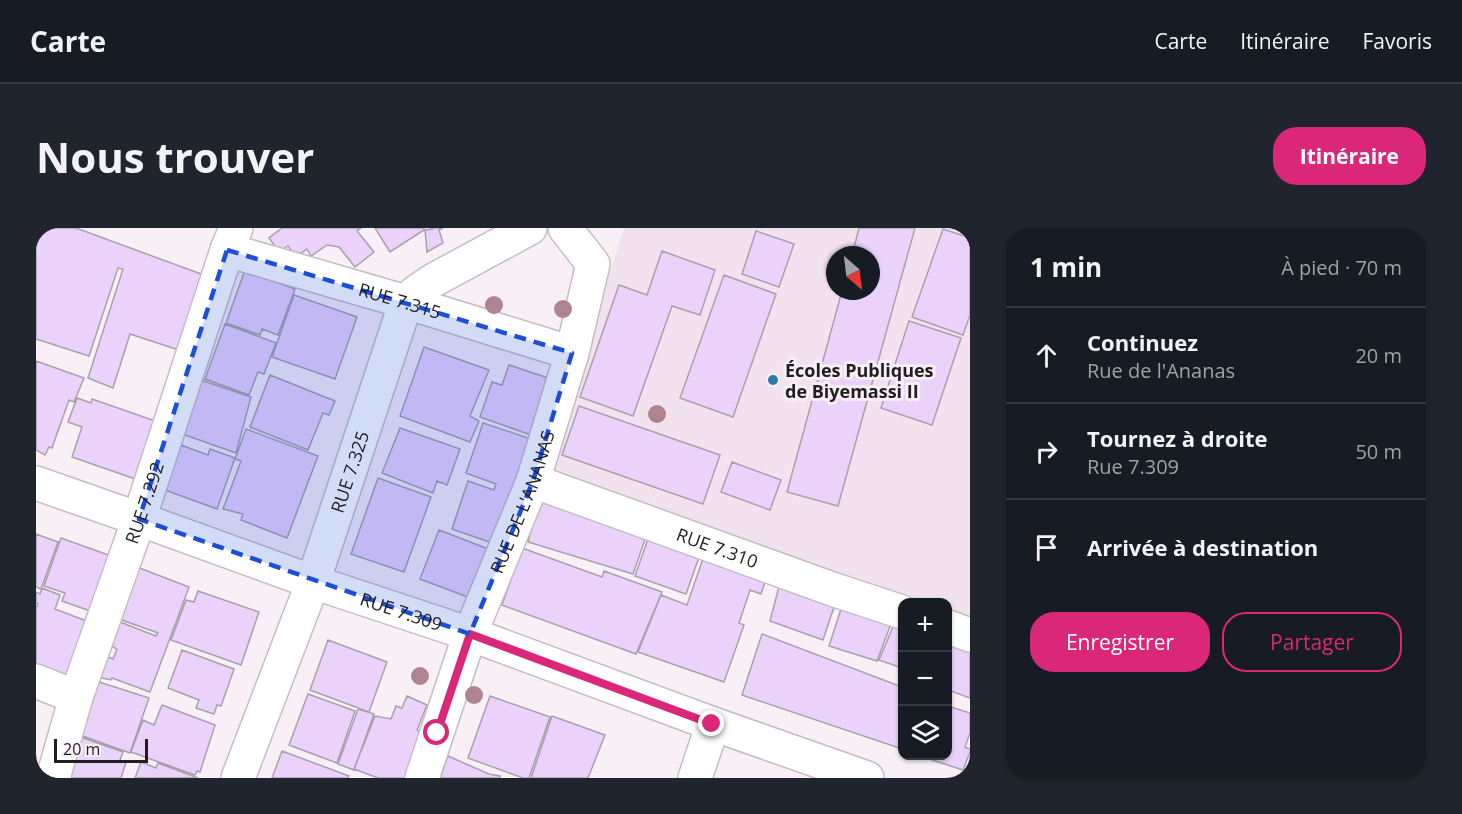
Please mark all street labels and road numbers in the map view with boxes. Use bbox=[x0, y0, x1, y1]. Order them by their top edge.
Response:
street label: RUE 7.315 bbox=[356, 277, 444, 324]
street label: RUE DE L'ANANAS bbox=[484, 427, 560, 577]
street label: RUE 7.325 bbox=[325, 428, 374, 516]
street label: RUE 7.292 bbox=[119, 459, 169, 547]
street label: RUE 7.310 bbox=[673, 522, 761, 573]
street label: RUE 7.309 bbox=[357, 586, 445, 636]

